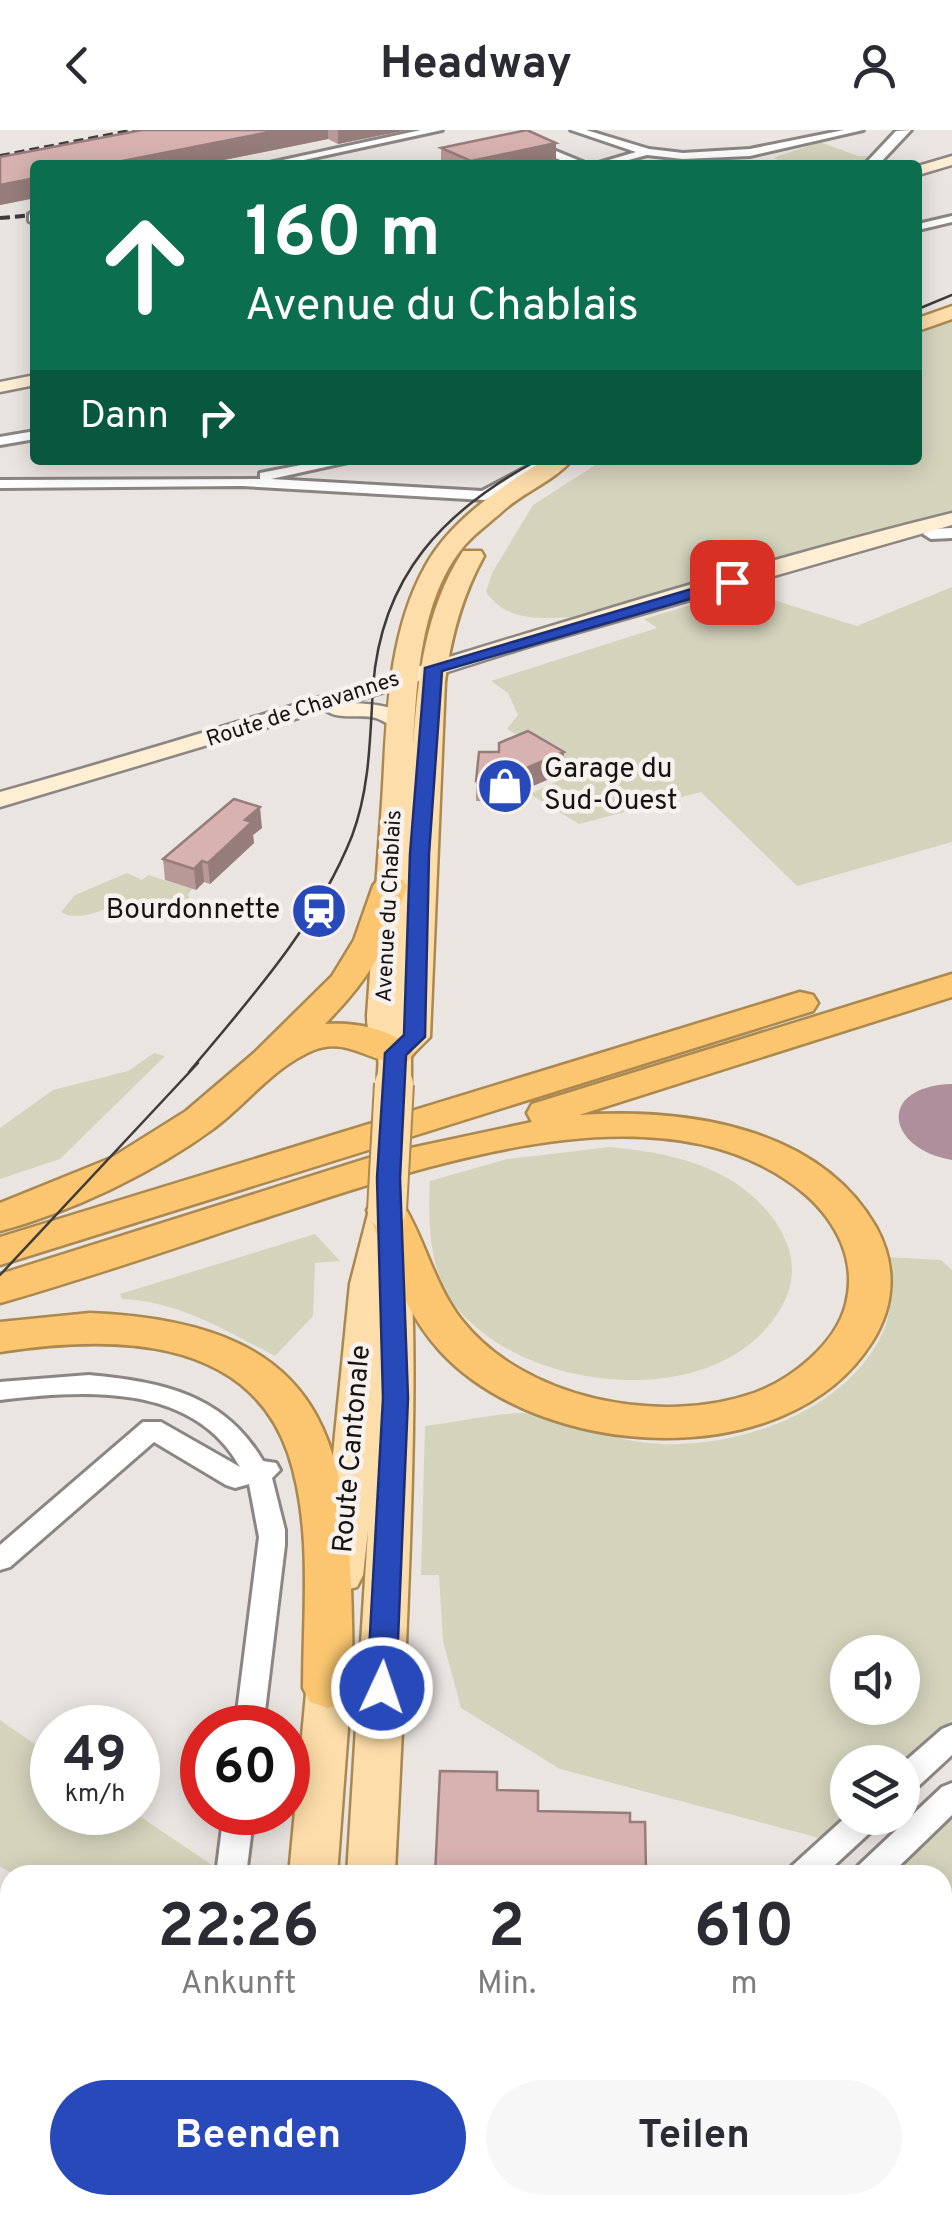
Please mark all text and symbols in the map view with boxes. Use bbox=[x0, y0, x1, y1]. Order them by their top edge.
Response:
text: Headway bbox=[380, 37, 572, 94]
icon: back bbox=[50, 38, 105, 93]
icon: person bbox=[847, 38, 902, 93]
text: 160 m bbox=[245, 192, 441, 281]
icon: ahead bbox=[80, 200, 210, 330]
text: Avenue du Chablais bbox=[245, 279, 639, 336]
icon: right bbox=[189, 390, 244, 445]
text: Dann bbox=[80, 393, 169, 442]
pin bbox=[690, 540, 775, 625]
icon: arrive bbox=[705, 555, 760, 610]
street label: Route de Chavannes bbox=[203, 666, 403, 754]
place label: Garage du Sud-Ouest bbox=[544, 752, 678, 820]
shop icon: Garage du Sud-Ouest bbox=[475, 756, 535, 816]
street label: Avenue du Chablais bbox=[371, 809, 409, 1003]
station icon: Bourdonnette bbox=[289, 881, 349, 941]
place label: Bourdonnette bbox=[106, 893, 280, 929]
street label: Route Cantonale bbox=[326, 1344, 380, 1554]
map controls bbox=[830, 1635, 920, 1835]
button: sound bbox=[830, 1635, 920, 1725]
position arrow bbox=[330, 1636, 434, 1740]
speed limit sign: 60 bbox=[180, 1705, 310, 1835]
text: 49 bbox=[64, 1726, 126, 1789]
button: layers bbox=[830, 1745, 920, 1835]
text: km/h bbox=[65, 1779, 125, 1811]
text: 22:26 bbox=[158, 1892, 319, 1968]
text: 2 bbox=[488, 1892, 525, 1968]
text: 610 bbox=[694, 1892, 794, 1968]
text: Ankunft bbox=[181, 1965, 296, 2005]
text: Min. bbox=[477, 1965, 536, 2005]
text: m bbox=[731, 1965, 758, 2005]
button: Beenden bbox=[50, 2080, 466, 2195]
button: Teilen bbox=[486, 2080, 902, 2195]

